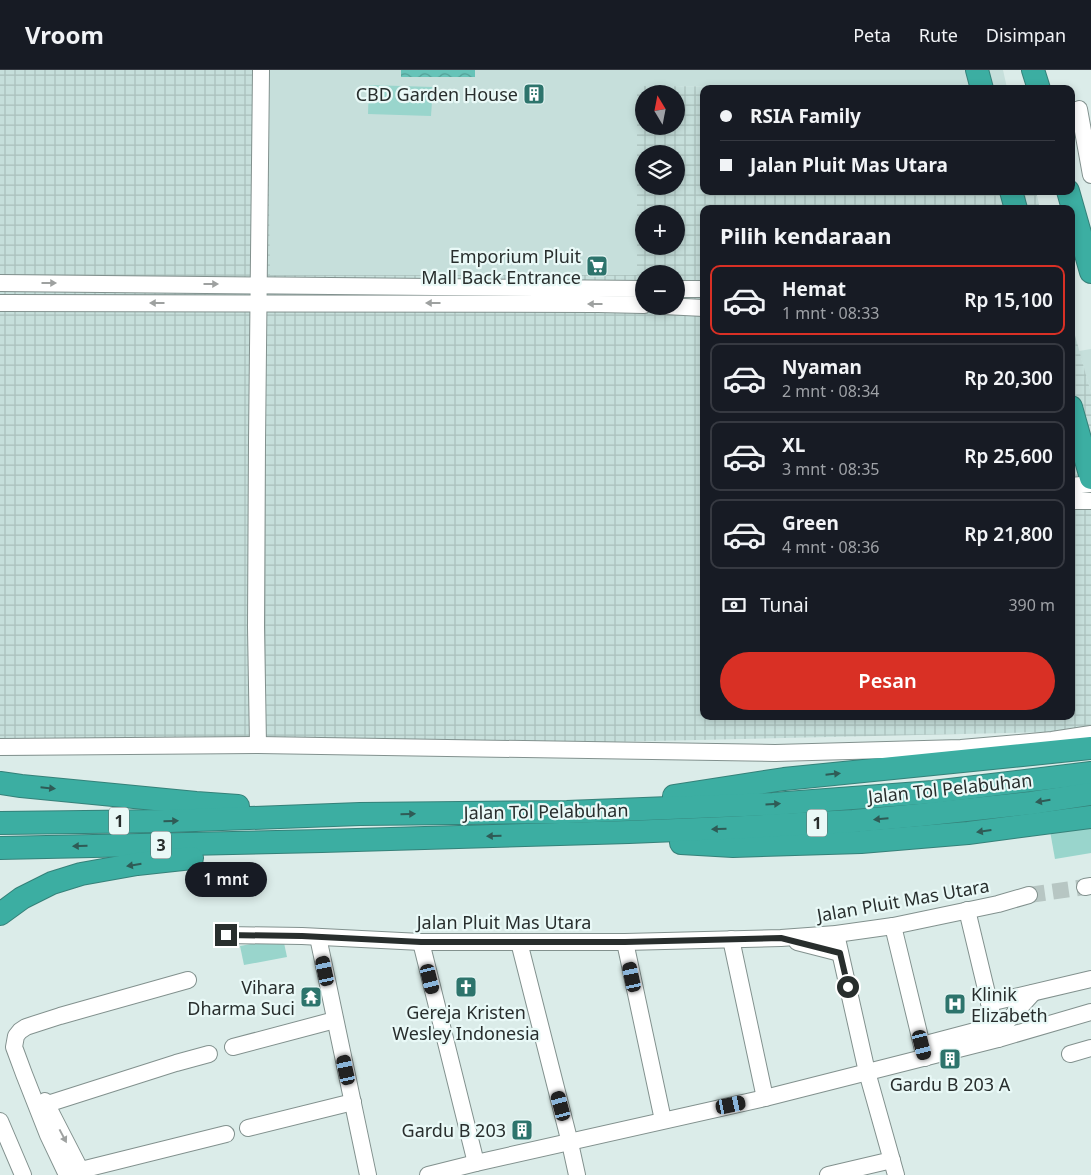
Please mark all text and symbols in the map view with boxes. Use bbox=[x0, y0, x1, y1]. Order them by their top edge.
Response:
text: Vroom bbox=[25, 18, 104, 51]
text: Peta bbox=[853, 23, 891, 47]
text: Rute bbox=[919, 23, 958, 47]
text: Disimpan bbox=[986, 23, 1066, 47]
place label: CBD Garden House bbox=[356, 82, 518, 106]
building icon: CBD Garden House bbox=[522, 82, 546, 106]
north arrow bbox=[635, 85, 685, 135]
map controls bbox=[635, 85, 685, 315]
text: RSIA Family bbox=[750, 103, 861, 129]
button: layers bbox=[635, 145, 685, 195]
text: Jalan Pluit Mas Utara bbox=[750, 152, 948, 178]
button: + bbox=[635, 205, 685, 255]
text: Pilih kendaraan bbox=[720, 220, 892, 250]
place label: Emporium Pluit Mall Back Entrance bbox=[421, 244, 581, 289]
supermarket icon: Emporium Pluit Mall Back Entrance bbox=[585, 254, 609, 278]
button: − bbox=[635, 265, 685, 315]
text: Hemat bbox=[782, 276, 846, 302]
icon: car bbox=[722, 278, 767, 323]
one-way arrow bbox=[41, 279, 57, 287]
one-way arrow bbox=[203, 280, 219, 288]
text: Rp 15,100 bbox=[964, 287, 1053, 313]
one-way arrow bbox=[149, 299, 165, 307]
one-way arrow bbox=[424, 299, 440, 307]
one-way arrow bbox=[587, 300, 603, 308]
text: 1 mnt · 08:33 bbox=[782, 302, 879, 324]
text: Nyaman bbox=[782, 354, 862, 380]
icon: car bbox=[722, 356, 767, 401]
text: Rp 20,300 bbox=[964, 365, 1053, 391]
text: 2 mnt · 08:34 bbox=[782, 380, 879, 402]
text: XL bbox=[782, 432, 805, 458]
icon: car bbox=[722, 434, 767, 479]
text: Rp 25,600 bbox=[964, 443, 1053, 469]
text: 3 mnt · 08:35 bbox=[782, 458, 879, 480]
text: Green bbox=[782, 510, 839, 536]
icon: car bbox=[722, 512, 767, 557]
text: Rp 21,800 bbox=[964, 521, 1053, 547]
text: 4 mnt · 08:36 bbox=[782, 536, 879, 558]
icon: cash bbox=[720, 591, 748, 619]
text: Tunai bbox=[760, 592, 809, 618]
text: 390 m bbox=[1008, 594, 1055, 616]
button: Pesan bbox=[720, 652, 1055, 710]
street label: Jalan Tol Pelabuhan bbox=[865, 767, 1033, 809]
one-way arrow bbox=[825, 770, 841, 778]
one-way arrow bbox=[41, 784, 57, 792]
one-way arrow bbox=[1034, 797, 1050, 805]
street label: Jalan Tol Pelabuhan bbox=[461, 798, 629, 824]
one-way arrow bbox=[765, 800, 781, 808]
road number: 1 bbox=[109, 808, 129, 834]
one-way arrow bbox=[401, 810, 417, 818]
road number: 1 bbox=[807, 810, 827, 836]
one-way arrow bbox=[873, 815, 889, 823]
one-way arrow bbox=[163, 816, 179, 824]
one-way arrow bbox=[711, 825, 727, 833]
one-way arrow bbox=[975, 827, 991, 835]
road number: 3 bbox=[151, 832, 171, 858]
one-way arrow bbox=[485, 833, 501, 841]
one-way arrow bbox=[72, 842, 88, 850]
one-way arrow bbox=[126, 861, 142, 869]
callout: 1 mnt bbox=[185, 862, 267, 898]
text: 1 mnt bbox=[203, 868, 249, 890]
street label: Jalan Pluit Mas Utara bbox=[813, 873, 991, 927]
street label: Jalan Pluit Mas Utara bbox=[415, 910, 591, 934]
route end bbox=[215, 924, 237, 946]
car bbox=[314, 955, 335, 987]
car bbox=[621, 961, 642, 993]
car bbox=[419, 963, 440, 995]
place label: Vihara Dharma Suci bbox=[187, 975, 295, 1020]
church icon: Gereja Kristen Wesley Indonesia bbox=[454, 975, 478, 999]
route start bbox=[837, 976, 859, 998]
place label: Klinik Elizabeth bbox=[971, 982, 1048, 1027]
temple icon: Vihara Dharma Suci bbox=[299, 985, 323, 1009]
hospital icon: Klinik Elizabeth bbox=[943, 992, 967, 1016]
place label: Gereja Kristen Wesley Indonesia bbox=[392, 1000, 540, 1045]
car bbox=[911, 1029, 932, 1061]
building icon: Gardu B 203 A bbox=[938, 1047, 962, 1071]
car bbox=[335, 1054, 356, 1086]
place label: Gardu B 203 A bbox=[890, 1072, 1011, 1096]
car bbox=[549, 1090, 572, 1122]
car bbox=[714, 1095, 747, 1115]
place label: Gardu B 203 bbox=[402, 1118, 506, 1142]
building icon: Gardu B 203 bbox=[510, 1118, 534, 1142]
one-way arrow bbox=[59, 1128, 67, 1143]

